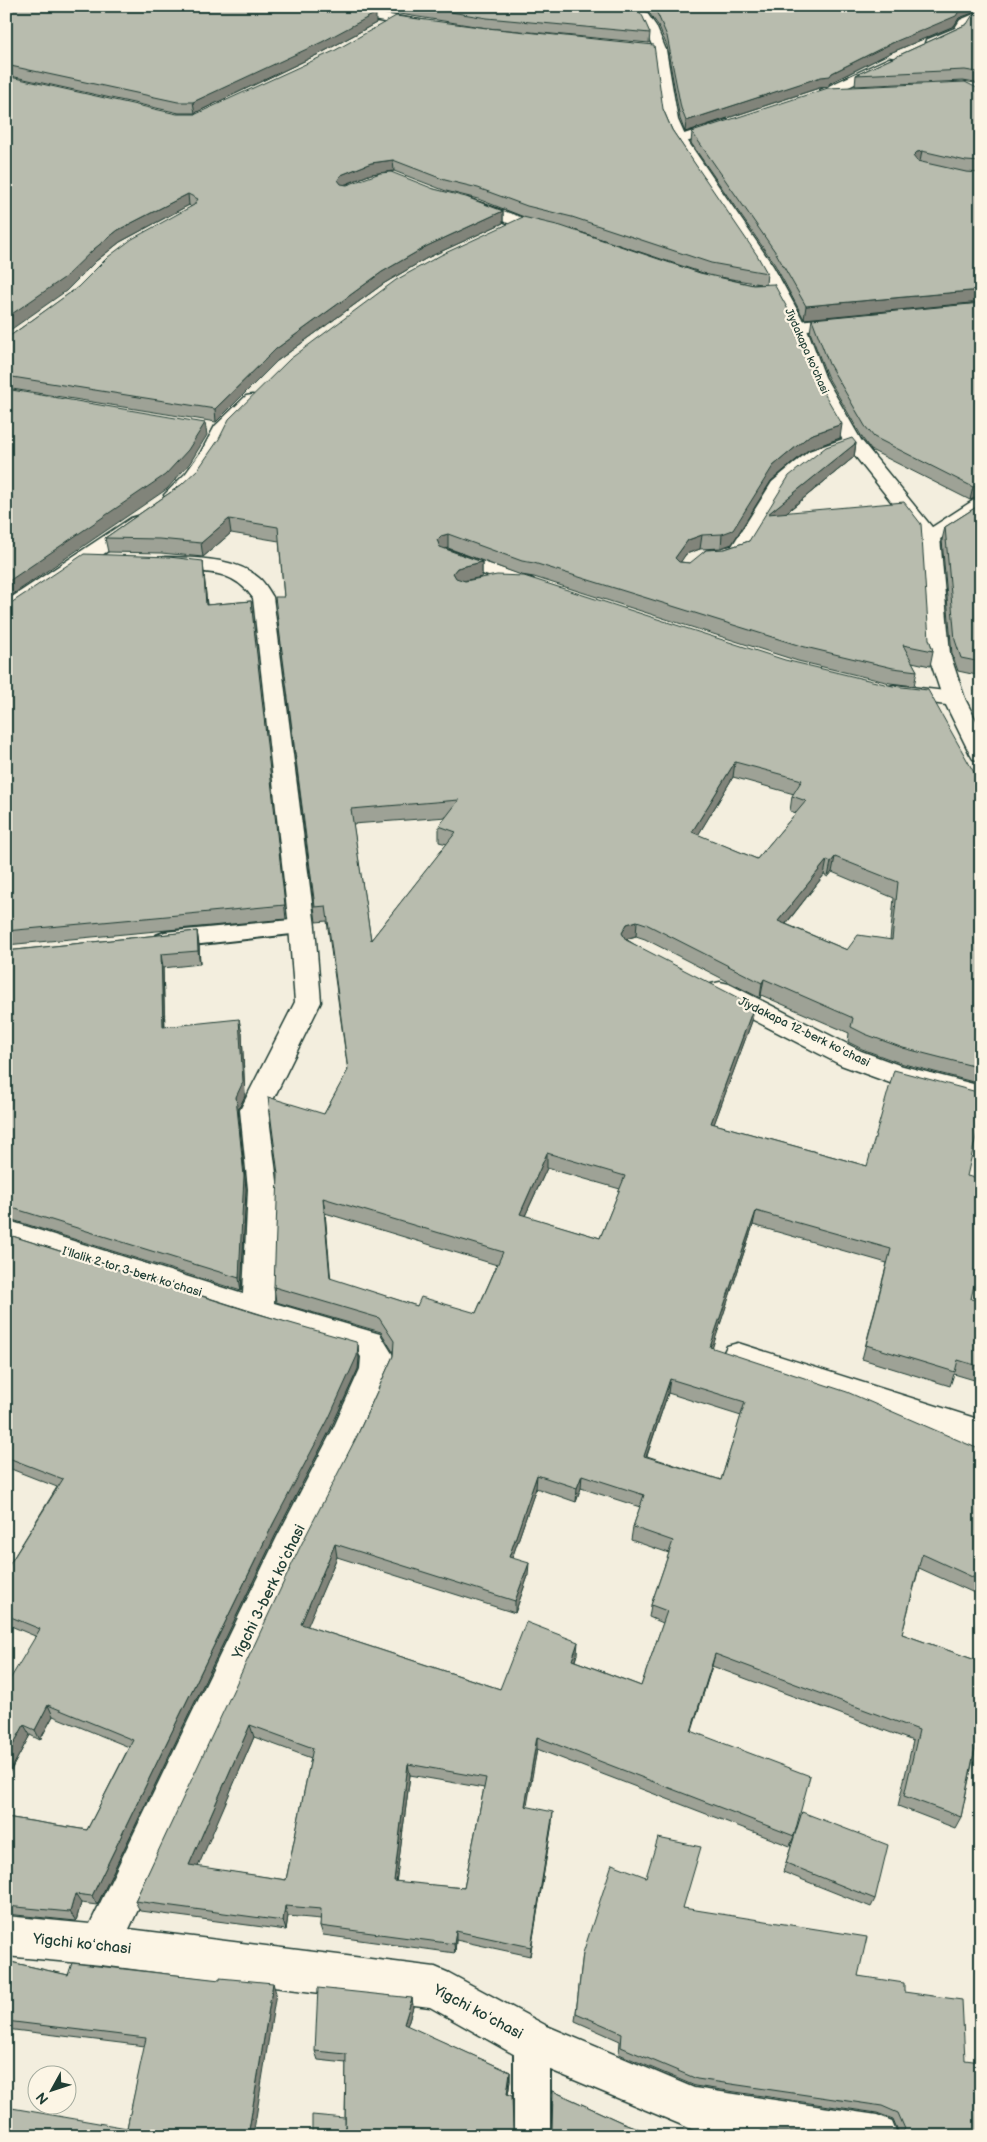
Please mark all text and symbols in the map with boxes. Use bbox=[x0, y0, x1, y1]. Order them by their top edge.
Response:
street label: Jiydakapa ko'chasi bbox=[782, 306, 832, 396]
street label: Jiydakapa 12-berk koʻchasi bbox=[736, 994, 872, 1071]
street label: Iʻllalik 2-tor 3-berk koʻchasi bbox=[60, 1244, 204, 1300]
street label: Yigchi 3-berk koʻchasi bbox=[228, 1521, 310, 1663]
street label: Yigchi koʻchasi bbox=[31, 1929, 132, 1959]
street label: Yigchi koʻchasi bbox=[429, 1980, 526, 2044]
north arrow bbox=[28, 2064, 78, 2114]
text: N bbox=[33, 2089, 52, 2108]

